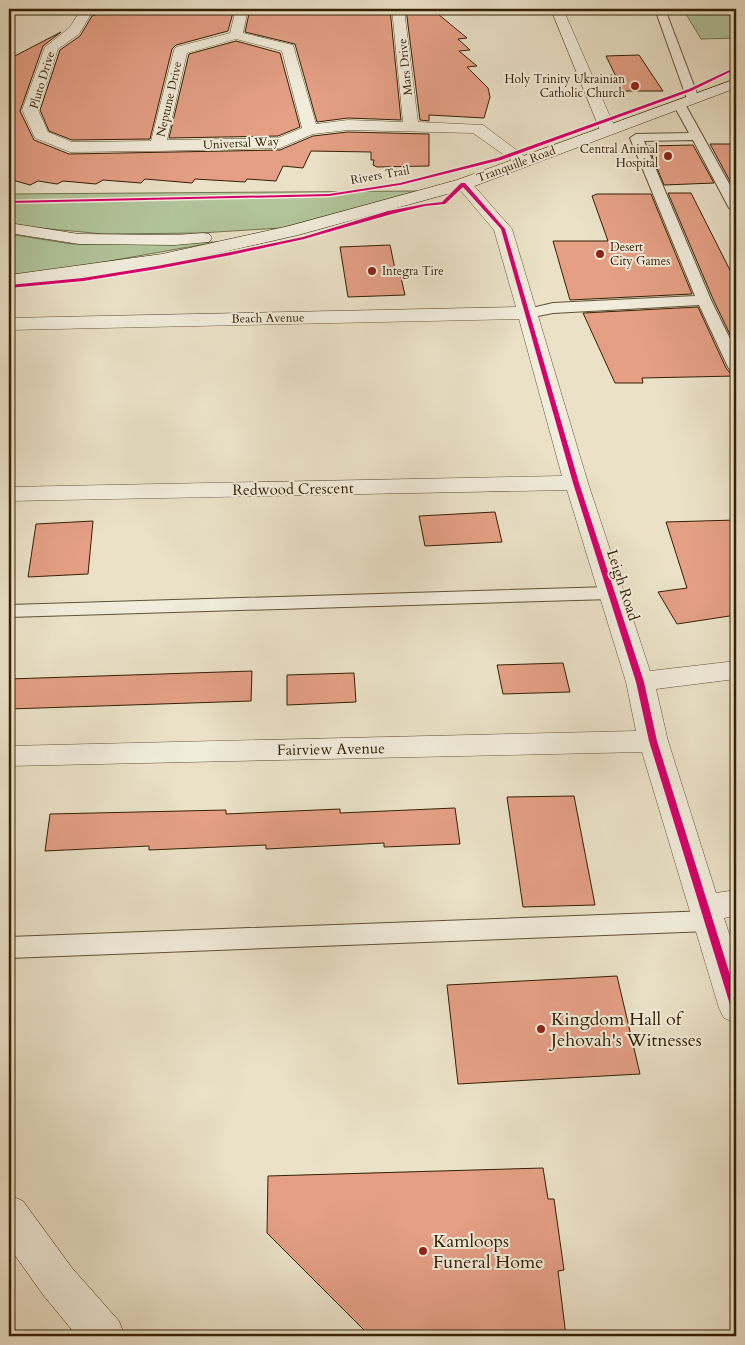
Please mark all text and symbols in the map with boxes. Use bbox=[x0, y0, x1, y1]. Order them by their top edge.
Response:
street label: Mars Drive bbox=[394, 38, 416, 96]
street label: Pluto Drive bbox=[26, 49, 58, 111]
street label: Neptune Drive bbox=[153, 60, 185, 138]
place label: Holy Trinity Ukrainian Catholic Church bbox=[504, 71, 625, 101]
marker: Holy Trinity Ukrainian Catholic Church bbox=[629, 80, 641, 92]
street label: Universal Way bbox=[203, 133, 280, 153]
place label: Central Animal Hospital bbox=[580, 141, 658, 171]
street label: Tranquille Road bbox=[474, 142, 558, 186]
marker: Central Animal Hospital bbox=[662, 150, 674, 162]
street label: Rivers Trail bbox=[349, 162, 411, 188]
place label: Desert City Games bbox=[610, 239, 670, 269]
marker: Desert City Games bbox=[594, 248, 606, 260]
place label: Integra Tire bbox=[382, 263, 444, 279]
marker: Integra Tire bbox=[366, 265, 378, 277]
street label: Beach Avenue bbox=[231, 309, 305, 327]
street label: Redwood Crescent bbox=[232, 478, 354, 500]
street label: Leigh Road bbox=[602, 547, 644, 623]
street label: Fairview Avenue bbox=[277, 738, 385, 760]
place label: Kingdom Hall of Jehovah's Witnesses bbox=[548, 1007, 702, 1053]
marker: Kingdom Hall of Jehovah's Witnesses bbox=[535, 1023, 547, 1035]
place label: Kamloops Funeral Home bbox=[433, 1229, 543, 1275]
marker: Kamloops Funeral Home bbox=[417, 1245, 429, 1257]

